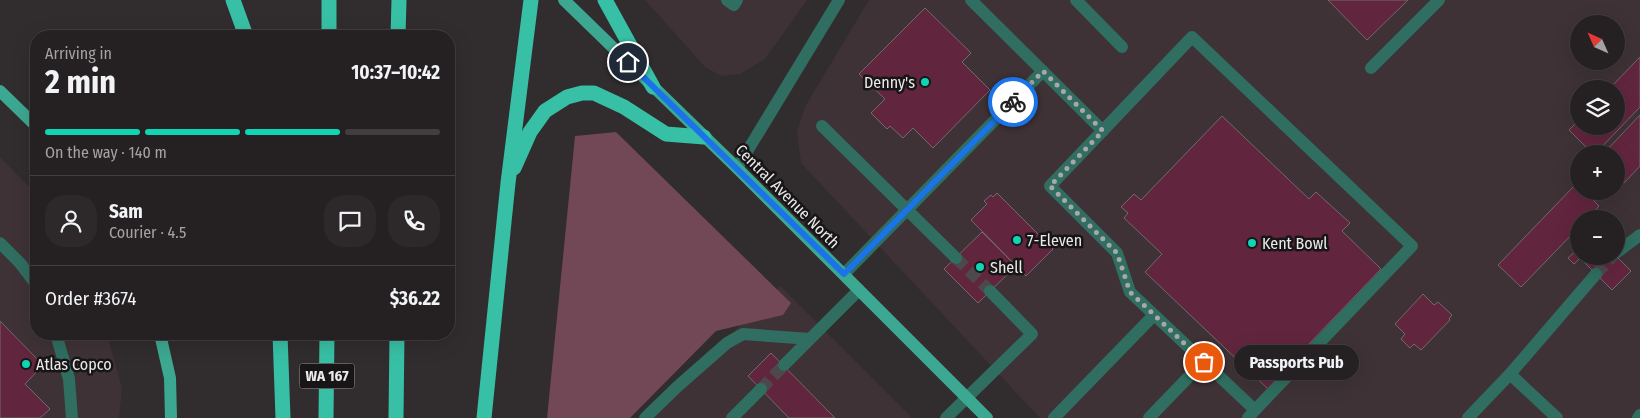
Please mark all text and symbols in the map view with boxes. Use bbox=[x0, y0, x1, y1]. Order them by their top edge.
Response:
north arrow bbox=[1570, 15, 1625, 70]
map controls bbox=[1570, 15, 1625, 265]
pin bbox=[607, 41, 649, 83]
text: Arriving in bbox=[45, 44, 112, 63]
icon: home bbox=[614, 48, 642, 76]
text: 10:37–10:42 bbox=[351, 61, 440, 84]
text: 2 min bbox=[45, 63, 116, 101]
place label: Denny's bbox=[864, 73, 915, 92]
marker: Denny's bbox=[919, 76, 931, 88]
courier bbox=[988, 77, 1038, 127]
button: layers bbox=[1570, 80, 1625, 135]
icon: bike bbox=[999, 88, 1027, 116]
street label: Central Avenue North bbox=[732, 140, 844, 252]
text: On the way · 140 m bbox=[45, 143, 167, 162]
button: + bbox=[1570, 145, 1625, 200]
button: person bbox=[45, 195, 97, 247]
button: chat bbox=[324, 195, 376, 247]
button: phone bbox=[388, 195, 440, 247]
text: Sam bbox=[109, 200, 143, 223]
button: − bbox=[1570, 210, 1625, 265]
text: Courier · 4.5 bbox=[109, 223, 186, 242]
place label: 7-Eleven bbox=[1027, 231, 1082, 250]
marker: 7-Eleven bbox=[1011, 234, 1023, 246]
place label: Kent Bowl bbox=[1262, 234, 1327, 253]
marker: Kent Bowl bbox=[1246, 237, 1258, 249]
place label: Shell bbox=[990, 258, 1023, 277]
marker: Shell bbox=[974, 261, 986, 273]
text: Order #3674 bbox=[45, 287, 136, 310]
text: $36.22 bbox=[390, 287, 440, 310]
pin bbox=[1183, 341, 1225, 383]
callout: Passports Pub bbox=[1234, 344, 1359, 380]
icon: bag bbox=[1190, 348, 1218, 376]
text: Passports Pub bbox=[1249, 353, 1344, 372]
place label: Atlas Copco bbox=[36, 355, 112, 374]
marker: Atlas Copco bbox=[20, 358, 32, 370]
road number: WA 167 bbox=[300, 364, 354, 388]

